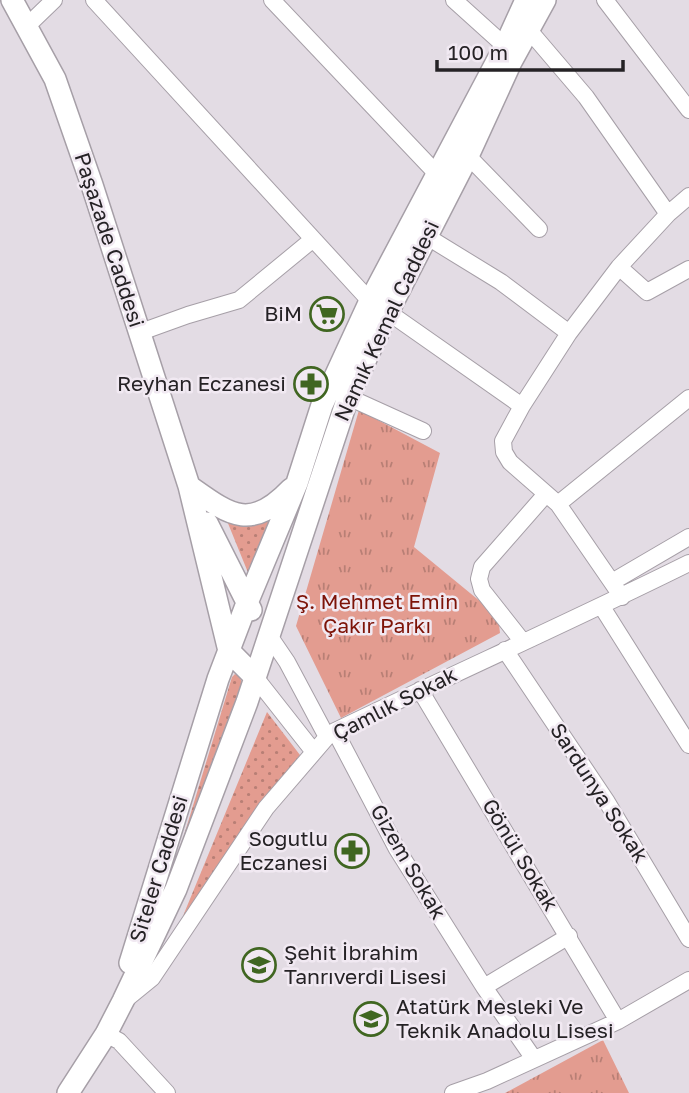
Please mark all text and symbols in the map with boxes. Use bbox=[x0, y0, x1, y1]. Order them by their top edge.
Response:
scale bar bbox=[437, 28, 622, 72]
text: 100 m bbox=[448, 39, 508, 65]
street label: Paşazade Caddesi bbox=[69, 149, 150, 330]
street label: Namık Kemal Caddesi bbox=[328, 216, 444, 425]
supermarket icon: BiM bbox=[308, 295, 346, 333]
place label: BiM bbox=[264, 300, 302, 326]
pharmacy icon: Reyhan Eczanesi bbox=[292, 365, 330, 403]
place label: Reyhan Eczanesi bbox=[117, 370, 286, 396]
park label: Ş. Mehmet Emin Çakır Parkı bbox=[296, 588, 458, 638]
street label: Çamlık Sokak bbox=[328, 661, 461, 745]
street label: Sardunya Sokak bbox=[545, 718, 655, 867]
street label: Siteler Caddesi bbox=[123, 792, 193, 946]
street label: Gönül Sokak bbox=[477, 794, 565, 915]
street label: Gizem Sokak bbox=[365, 799, 452, 924]
place label: Sogutlu Eczanesi bbox=[240, 825, 328, 875]
pharmacy icon: Sogutlu Eczanesi bbox=[333, 832, 371, 870]
place label: Şehit İbrahim Tanrıverdi Lisesi bbox=[284, 939, 447, 989]
school or university icon: Şehit İbrahim Tanrıverdi Lisesi bbox=[240, 946, 278, 984]
place label: Atatürk Mesleki Ve Teknik Anadolu Lisesi bbox=[396, 993, 614, 1043]
school or university icon: Atatürk Mesleki Ve Teknik Anadolu Lisesi bbox=[352, 1000, 390, 1038]

